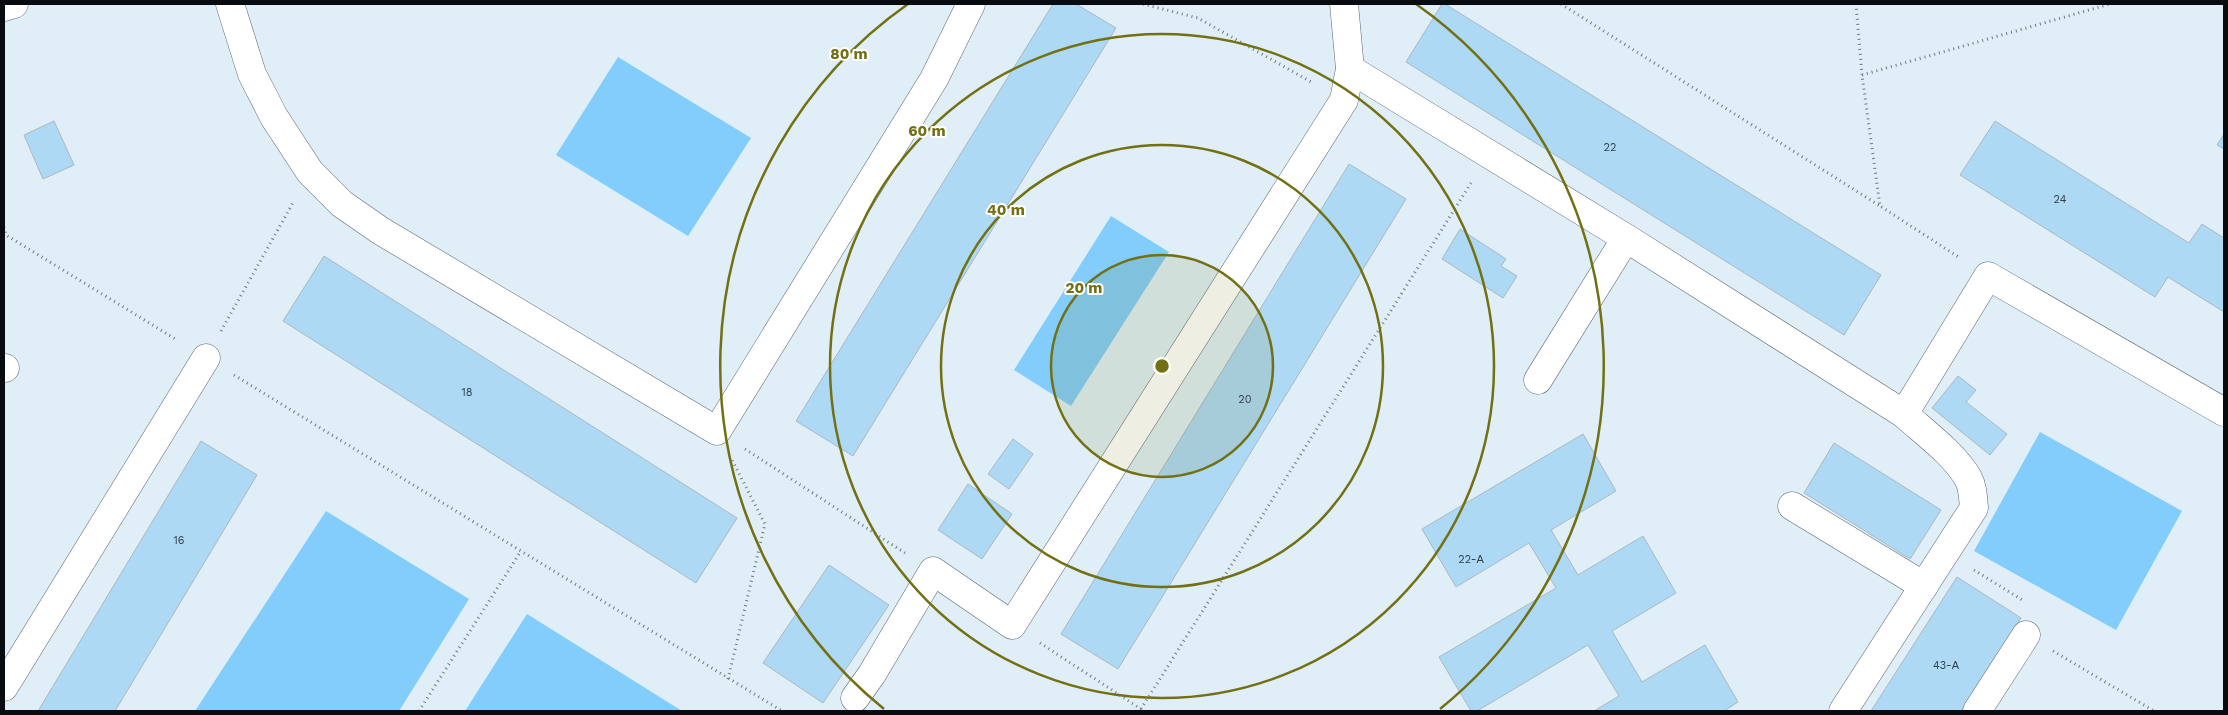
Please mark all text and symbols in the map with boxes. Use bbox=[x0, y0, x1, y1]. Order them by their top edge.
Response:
text: 80 m bbox=[830, 45, 868, 63]
text: 60 m bbox=[908, 122, 946, 140]
house number: 22 bbox=[1604, 141, 1616, 154]
house number: 24 bbox=[2054, 193, 2067, 206]
text: 40 m bbox=[987, 201, 1025, 219]
text: 20 m bbox=[1065, 279, 1103, 297]
centre of rings bbox=[1153, 357, 1171, 375]
house number: 18 bbox=[461, 386, 473, 399]
house number: 20 bbox=[1238, 393, 1252, 406]
house number: 16 bbox=[174, 534, 185, 547]
house number: 22-А bbox=[1458, 553, 1484, 566]
house number: 43-А bbox=[1933, 659, 1960, 672]

